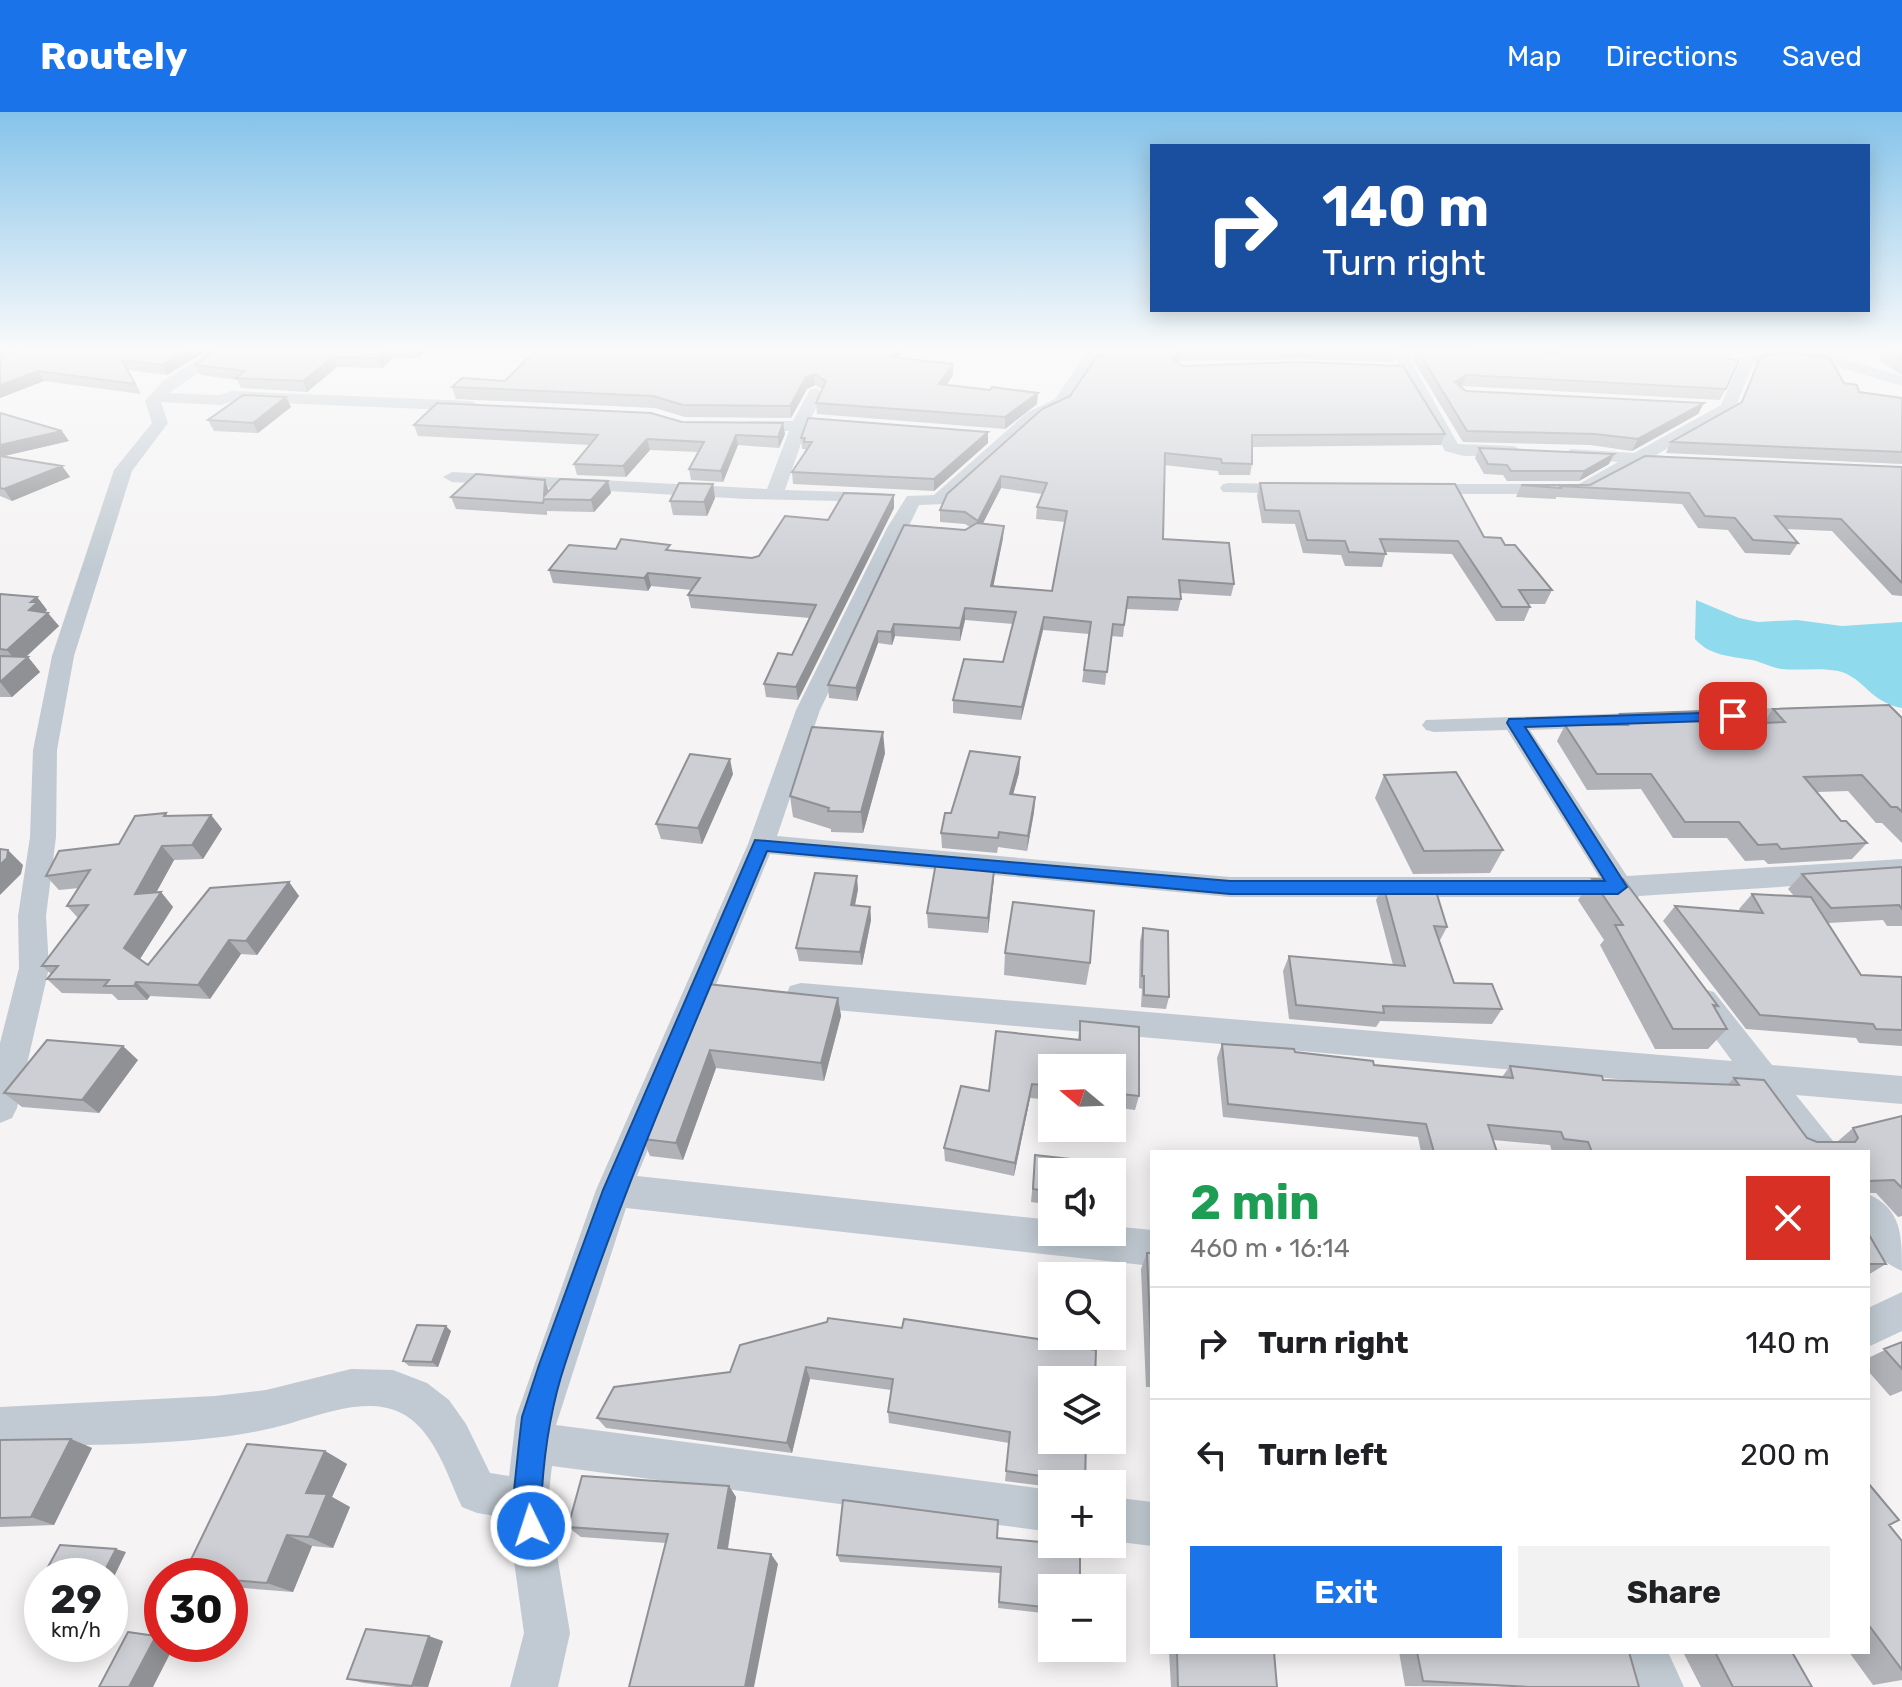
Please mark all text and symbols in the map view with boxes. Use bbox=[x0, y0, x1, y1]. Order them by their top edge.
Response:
text: Routely bbox=[40, 33, 187, 79]
text: Map bbox=[1507, 40, 1561, 73]
text: Directions bbox=[1605, 40, 1738, 73]
text: Saved bbox=[1782, 40, 1862, 73]
text: 140 m bbox=[1322, 174, 1489, 240]
icon: right bbox=[1190, 176, 1294, 280]
text: Turn right bbox=[1322, 241, 1486, 284]
pin bbox=[1699, 682, 1767, 750]
icon: arrive bbox=[1711, 694, 1755, 738]
north arrow bbox=[1038, 1054, 1126, 1142]
map controls bbox=[1038, 1054, 1126, 1662]
button: sound bbox=[1038, 1158, 1126, 1246]
text: 2 min bbox=[1190, 1174, 1320, 1231]
button: close bbox=[1746, 1176, 1830, 1260]
text: 460 m · 16:14 bbox=[1190, 1233, 1350, 1264]
button: search bbox=[1038, 1262, 1126, 1350]
icon: right bbox=[1190, 1321, 1234, 1365]
text: Turn right bbox=[1258, 1325, 1409, 1361]
text: 140 m bbox=[1745, 1325, 1830, 1361]
button: layers bbox=[1038, 1366, 1126, 1454]
icon: left bbox=[1190, 1433, 1234, 1477]
text: Turn left bbox=[1258, 1437, 1388, 1473]
text: 200 m bbox=[1740, 1437, 1830, 1473]
button: + bbox=[1038, 1470, 1126, 1558]
position arrow bbox=[489, 1484, 573, 1568]
button: Exit bbox=[1190, 1546, 1502, 1638]
button: Share bbox=[1518, 1546, 1830, 1638]
speed limit sign: 30 bbox=[144, 1558, 248, 1662]
button: − bbox=[1038, 1574, 1126, 1662]
text: 29 bbox=[50, 1576, 102, 1623]
text: km/h bbox=[51, 1618, 101, 1642]

